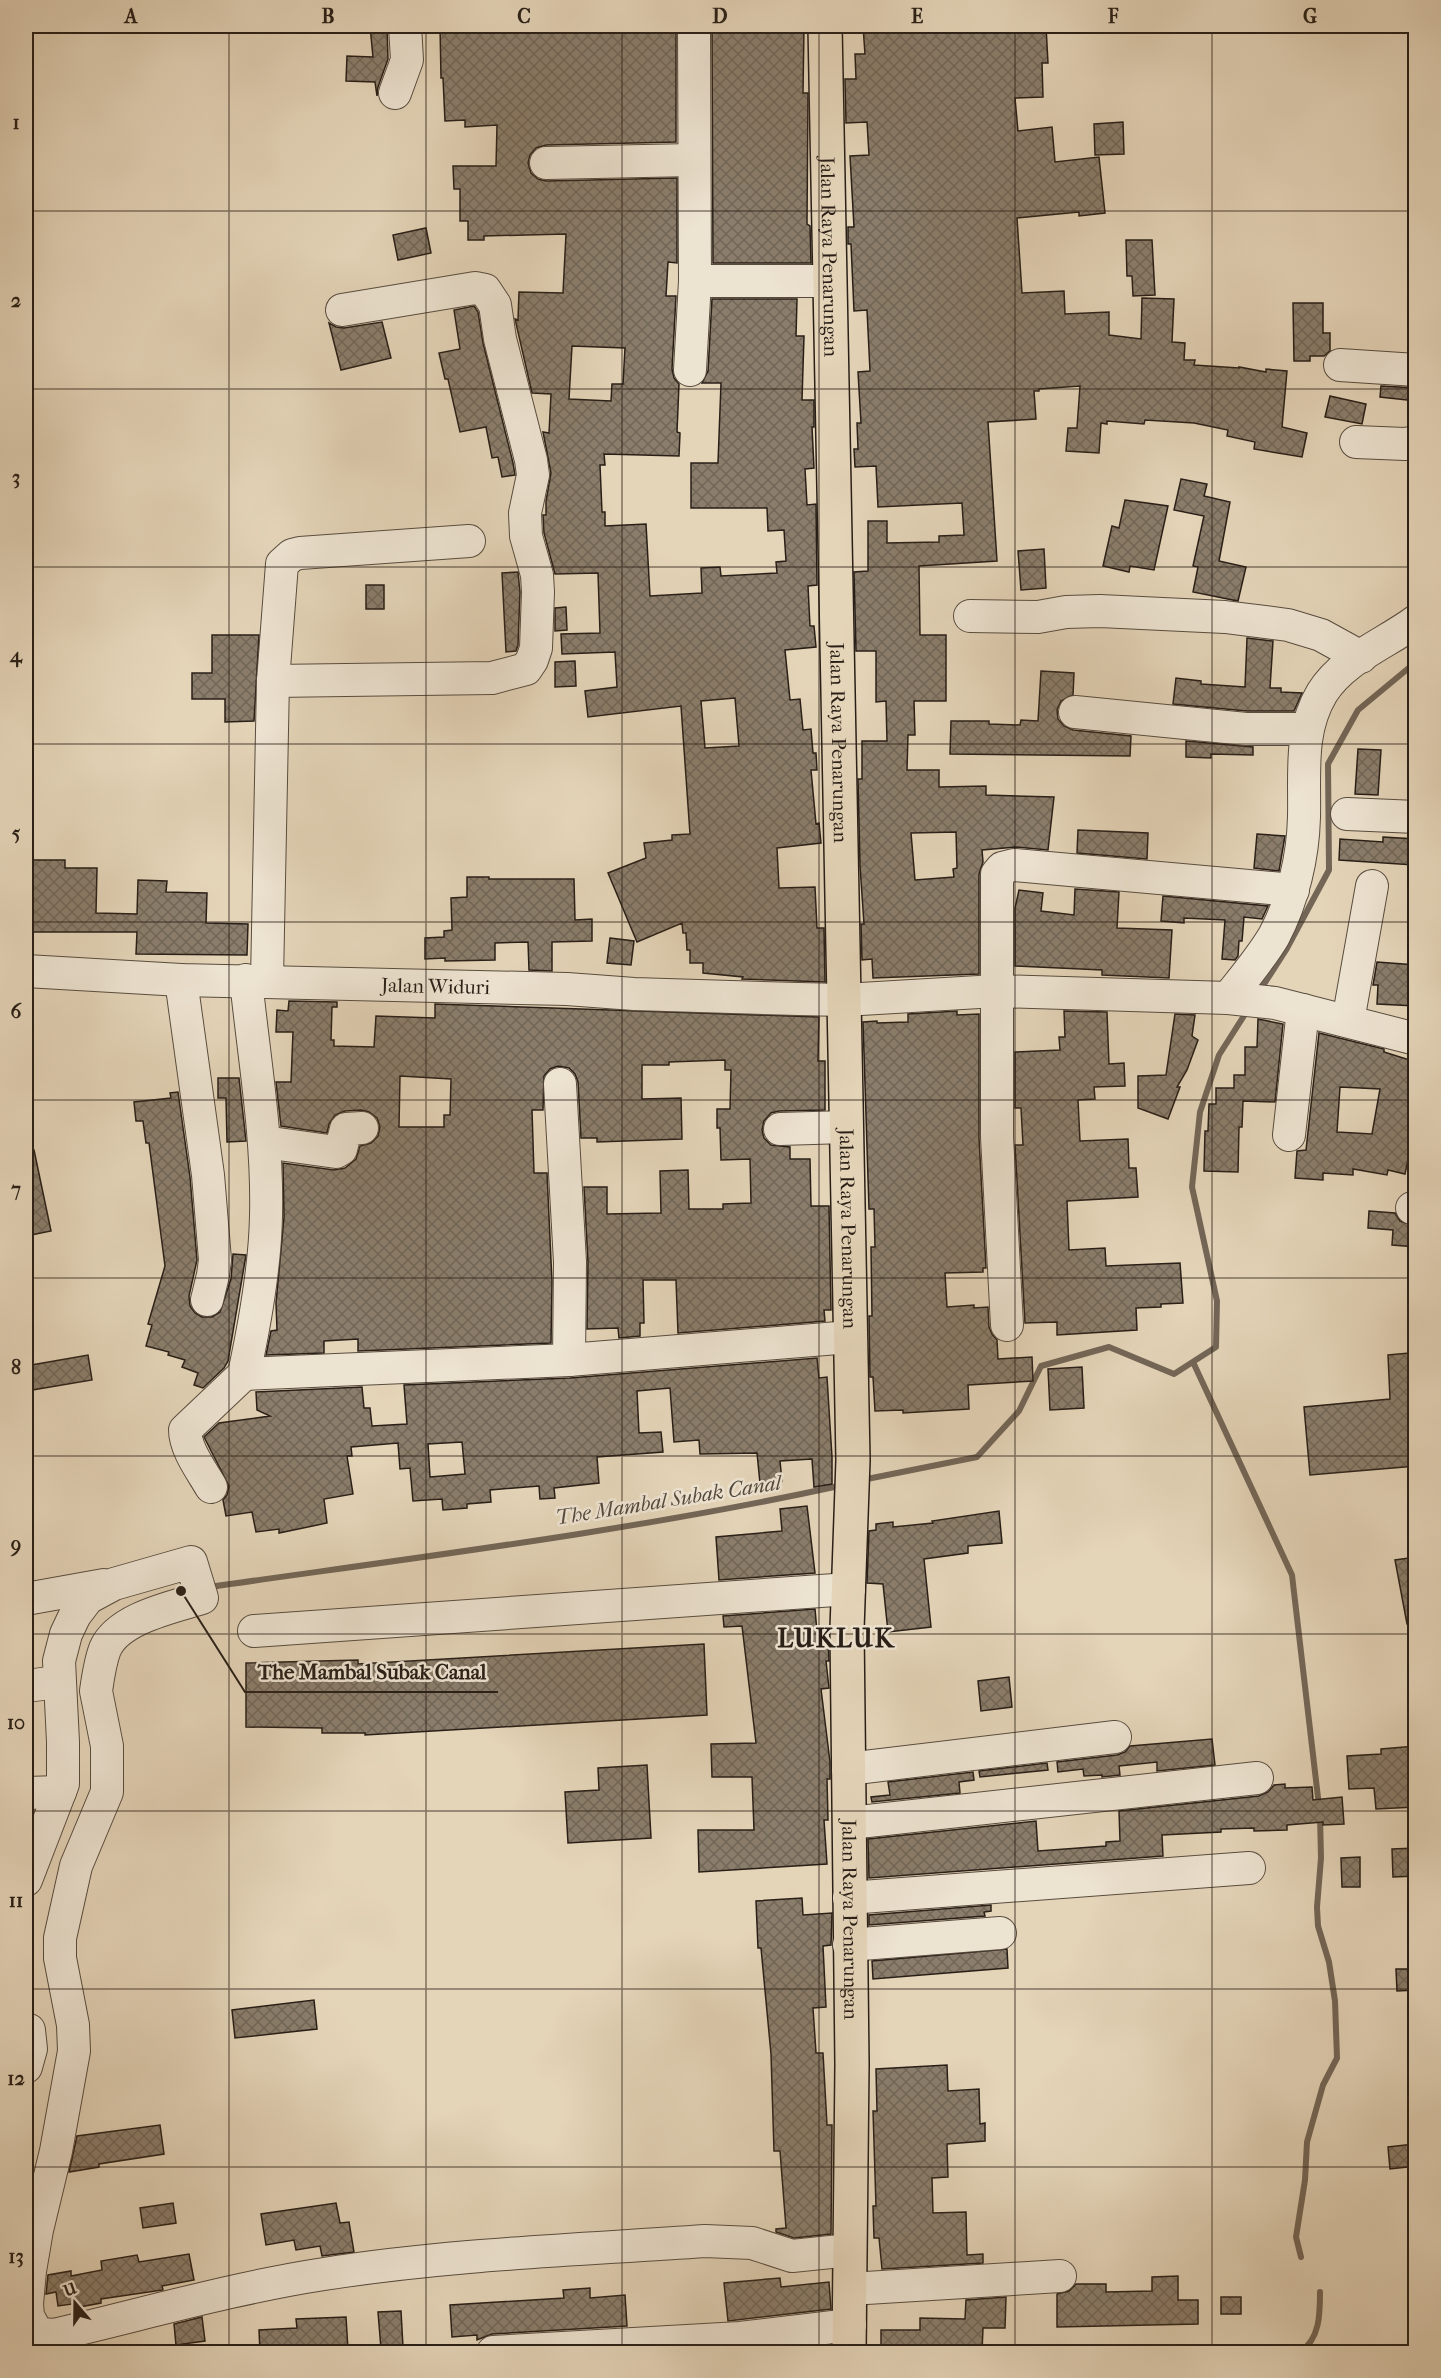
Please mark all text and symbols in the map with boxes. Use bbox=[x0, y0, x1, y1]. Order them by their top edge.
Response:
text: A bbox=[123, 5, 139, 28]
text: B bbox=[321, 5, 335, 28]
text: C bbox=[517, 5, 531, 28]
text: D bbox=[712, 5, 728, 28]
text: E bbox=[911, 5, 923, 28]
text: F bbox=[1107, 5, 1119, 28]
text: G bbox=[1303, 5, 1317, 28]
text: 1 bbox=[12, 111, 20, 134]
street label: Jalan Raya Penarungan bbox=[816, 155, 842, 358]
text: 2 bbox=[11, 289, 21, 312]
text: 3 bbox=[12, 466, 20, 489]
street label: Jalan Raya Penarungan bbox=[825, 641, 852, 844]
text: 4 bbox=[9, 644, 23, 668]
text: 5 bbox=[12, 822, 21, 845]
street label: Jalan Widuri bbox=[379, 974, 490, 999]
text: 6 bbox=[11, 1000, 23, 1023]
street label: Jalan Raya Penarungan bbox=[834, 1126, 861, 1330]
text: 7 bbox=[10, 1178, 21, 1201]
text: 8 bbox=[11, 1356, 21, 1379]
water label: The Mambal Subak Canal bbox=[554, 1470, 785, 1530]
text: 9 bbox=[10, 1534, 21, 1557]
district label: LUKLUK bbox=[777, 1623, 895, 1654]
callout: The Mambal Subak Canal bbox=[245, 1653, 498, 1692]
text: The Mambal Subak Canal bbox=[257, 1660, 486, 1684]
text: 10 bbox=[7, 1711, 25, 1734]
street label: Jalan Raya Penarungan bbox=[837, 1817, 862, 2020]
text: 11 bbox=[9, 1889, 23, 1912]
text: 12 bbox=[7, 2067, 25, 2090]
text: 13 bbox=[8, 2245, 24, 2268]
north arrow bbox=[45, 2273, 105, 2333]
text: U bbox=[60, 2278, 80, 2301]

